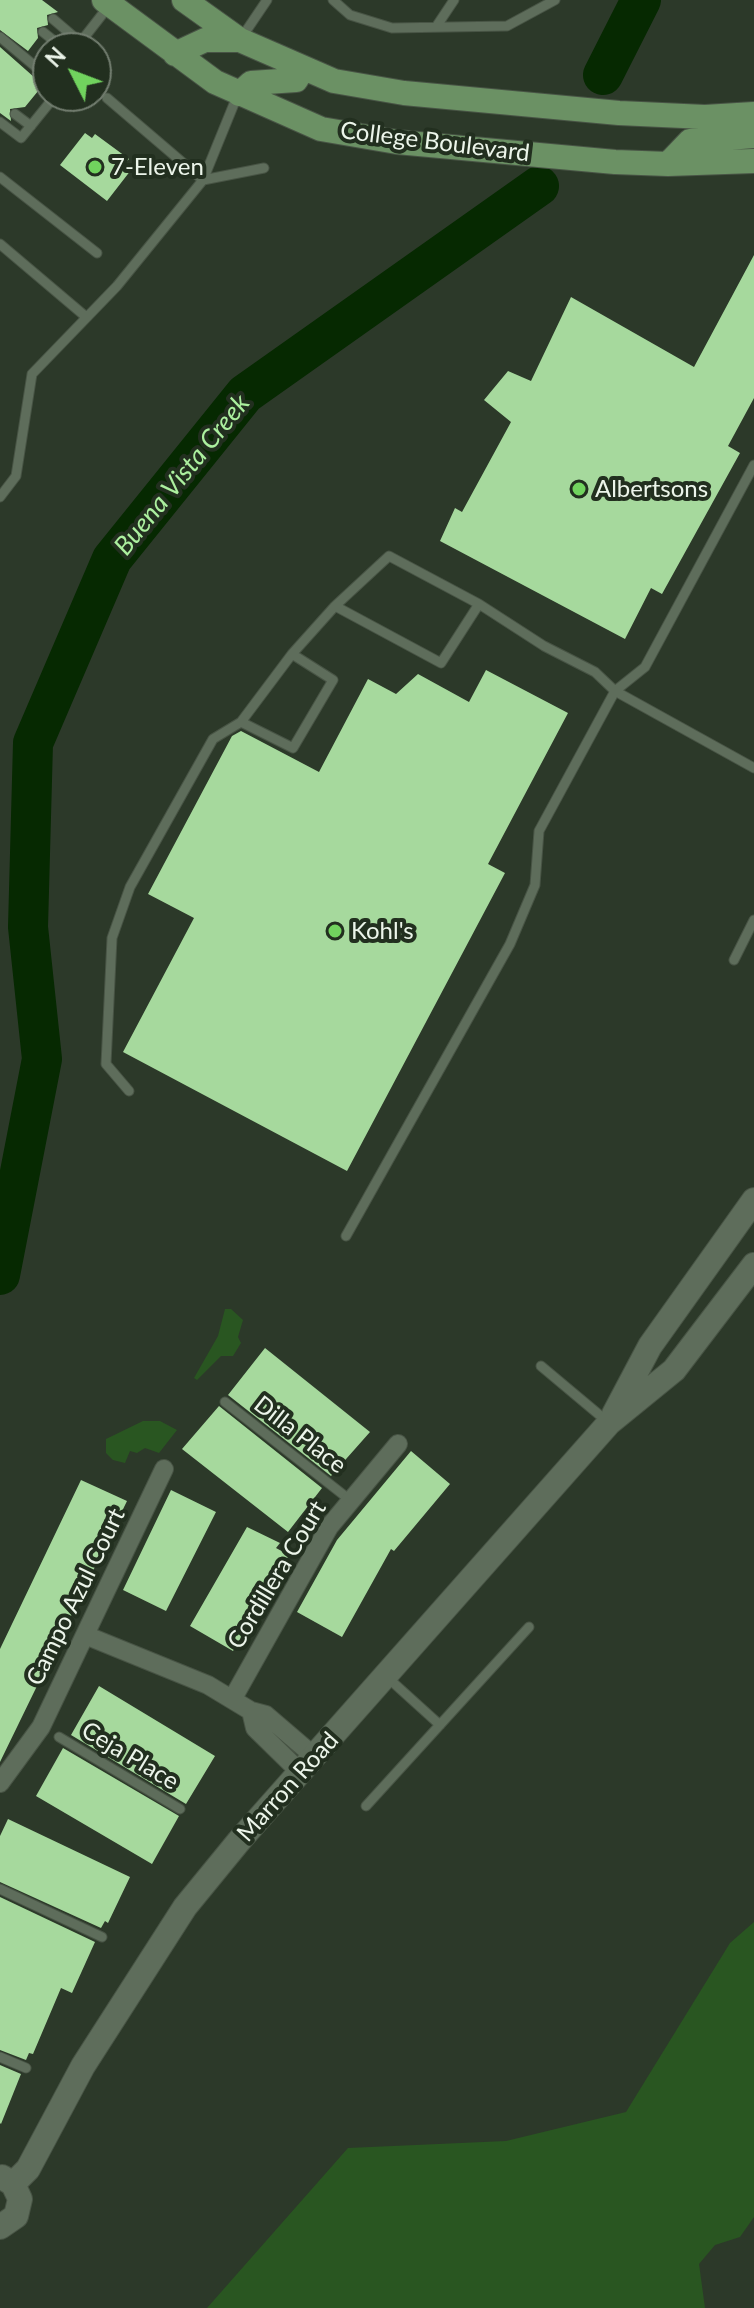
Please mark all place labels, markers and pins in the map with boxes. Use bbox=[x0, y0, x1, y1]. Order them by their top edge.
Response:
place label: 7-Eleven bbox=[111, 153, 204, 181]
marker: 7-Eleven bbox=[86, 158, 104, 176]
place label: Albertsons bbox=[595, 475, 708, 503]
marker: Albertsons bbox=[570, 480, 588, 498]
place label: Kohl's bbox=[351, 917, 414, 945]
marker: Kohl's bbox=[326, 922, 344, 940]

